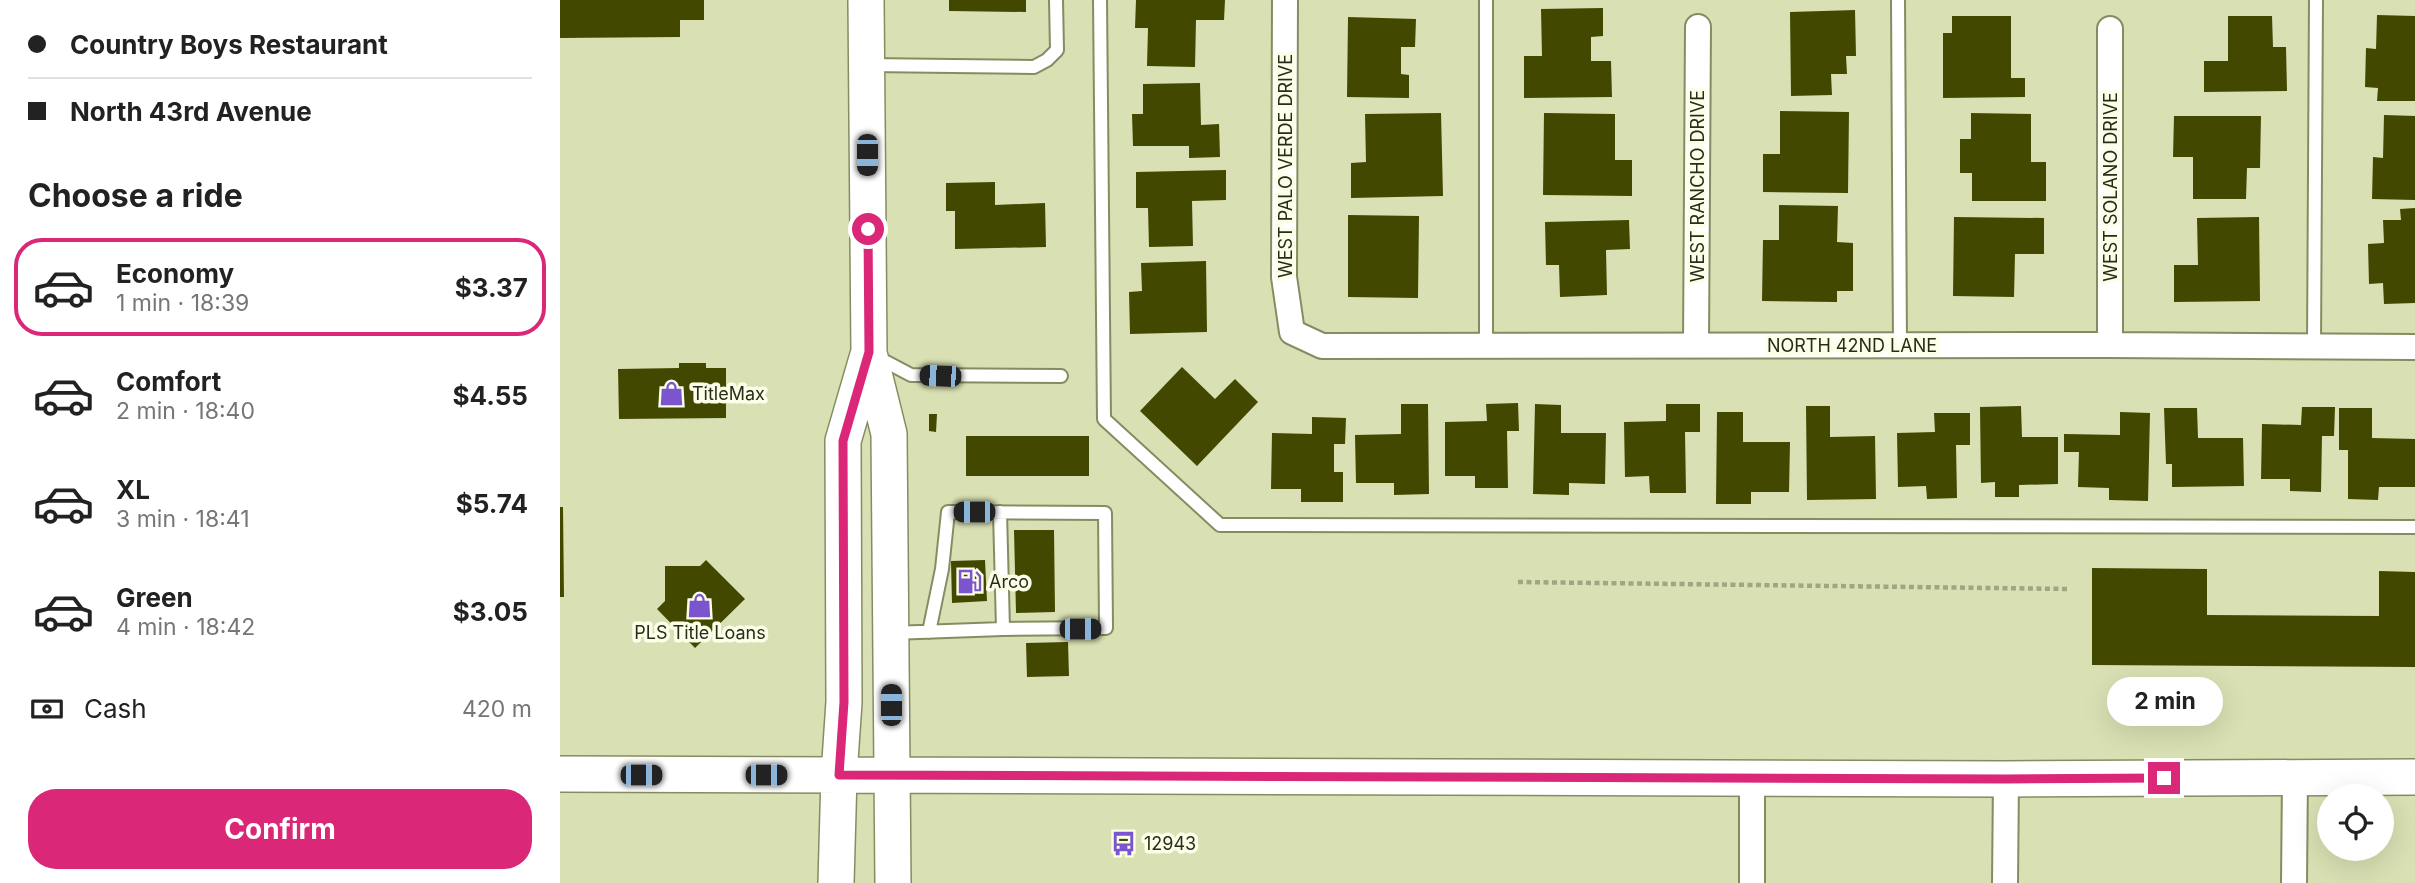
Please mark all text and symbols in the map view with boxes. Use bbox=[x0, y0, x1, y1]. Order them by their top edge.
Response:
text: Country Boys Restaurant bbox=[70, 29, 388, 60]
street label: WEST PALO VERDE DRIVE bbox=[1275, 54, 1296, 278]
street label: WEST RANCHO DRIVE bbox=[1687, 90, 1708, 282]
street label: WEST SOLANO DRIVE bbox=[2100, 92, 2121, 282]
text: North 43rd Avenue bbox=[70, 96, 312, 127]
car bbox=[857, 134, 878, 176]
text: Choose a ride bbox=[28, 176, 243, 215]
route start bbox=[852, 213, 884, 245]
icon: car bbox=[32, 256, 95, 319]
text: Economy bbox=[116, 258, 234, 289]
text: $3.37 bbox=[455, 272, 528, 303]
text: 1 min · 18:39 bbox=[116, 289, 249, 317]
street label: NORTH 42ND LANE bbox=[1767, 335, 1937, 356]
icon: car bbox=[32, 364, 95, 427]
car bbox=[919, 365, 962, 387]
text: Comfort bbox=[116, 366, 221, 397]
shop icon: TitleMax bbox=[658, 379, 686, 407]
text: $4.55 bbox=[453, 380, 528, 411]
place label: TitleMax bbox=[692, 383, 765, 404]
text: 2 min · 18:40 bbox=[116, 397, 255, 425]
icon: car bbox=[32, 472, 95, 535]
text: XL bbox=[116, 474, 150, 505]
text: $5.74 bbox=[456, 488, 528, 519]
car bbox=[954, 502, 996, 523]
text: 3 min · 18:41 bbox=[116, 505, 250, 533]
fuel station icon: Arco bbox=[955, 567, 983, 595]
place label: Arco bbox=[989, 571, 1029, 592]
icon: car bbox=[32, 580, 95, 643]
text: Green bbox=[116, 582, 193, 613]
shop icon: PLS Title Loans bbox=[686, 591, 714, 619]
text: $3.05 bbox=[453, 596, 528, 627]
text: 4 min · 18:42 bbox=[116, 613, 255, 641]
car bbox=[1060, 619, 1102, 640]
place label: PLS Title Loans bbox=[634, 622, 766, 643]
callout: 2 min bbox=[2106, 676, 2222, 726]
car bbox=[881, 684, 902, 726]
text: 2 min bbox=[2134, 687, 2196, 715]
icon: cash bbox=[28, 690, 66, 728]
text: Cash bbox=[84, 693, 147, 724]
text: 420 m bbox=[462, 695, 532, 723]
route end bbox=[2148, 762, 2180, 794]
car bbox=[621, 765, 663, 786]
car bbox=[746, 765, 788, 786]
map controls bbox=[2317, 784, 2394, 861]
button: locate bbox=[2317, 784, 2394, 861]
button: Confirm bbox=[28, 789, 532, 869]
bus stop icon: 12943 bbox=[1110, 829, 1138, 857]
place label: 12943 bbox=[1144, 833, 1196, 854]

